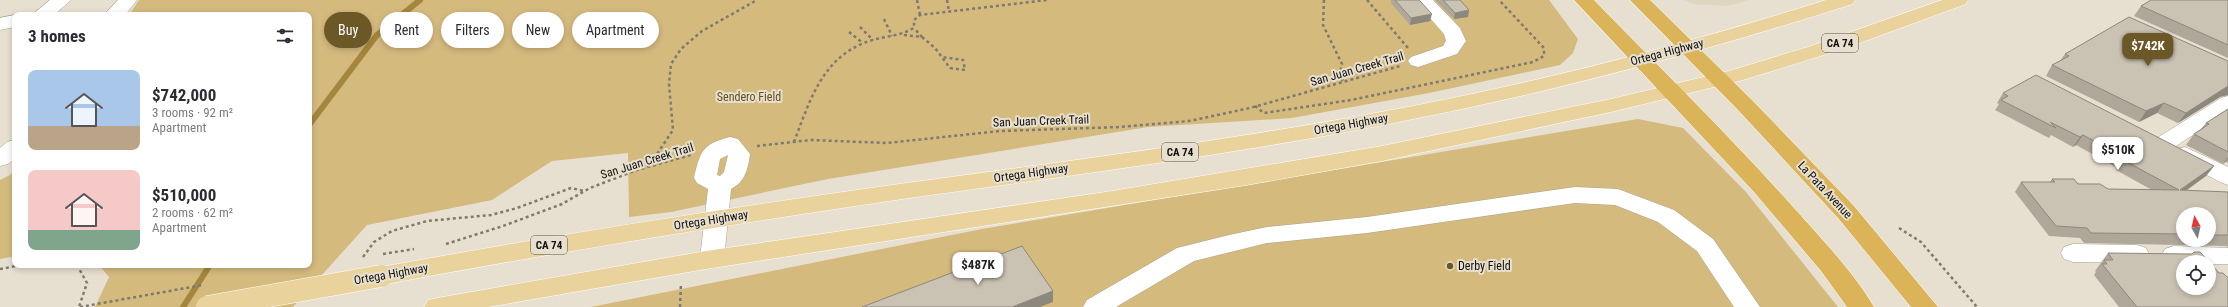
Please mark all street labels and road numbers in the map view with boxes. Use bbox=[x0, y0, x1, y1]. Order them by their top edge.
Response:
road number: CA 74 bbox=[1822, 34, 1858, 52]
street label: Ortega Highway bbox=[1629, 36, 1705, 68]
street label: San Juan Creek Trail bbox=[1309, 49, 1405, 89]
street label: Ortega Highway bbox=[1313, 111, 1389, 137]
street label: San Juan Creek Trail bbox=[993, 112, 1089, 130]
street label: San Juan Creek Trail bbox=[599, 140, 695, 182]
road number: CA 74 bbox=[1162, 143, 1198, 161]
street label: La Pata Avenue bbox=[1795, 158, 1855, 222]
street label: Ortega Highway bbox=[993, 161, 1069, 185]
street label: Ortega Highway bbox=[673, 207, 749, 233]
road number: CA 74 bbox=[531, 236, 567, 254]
street label: Ortega Highway bbox=[353, 261, 429, 287]

